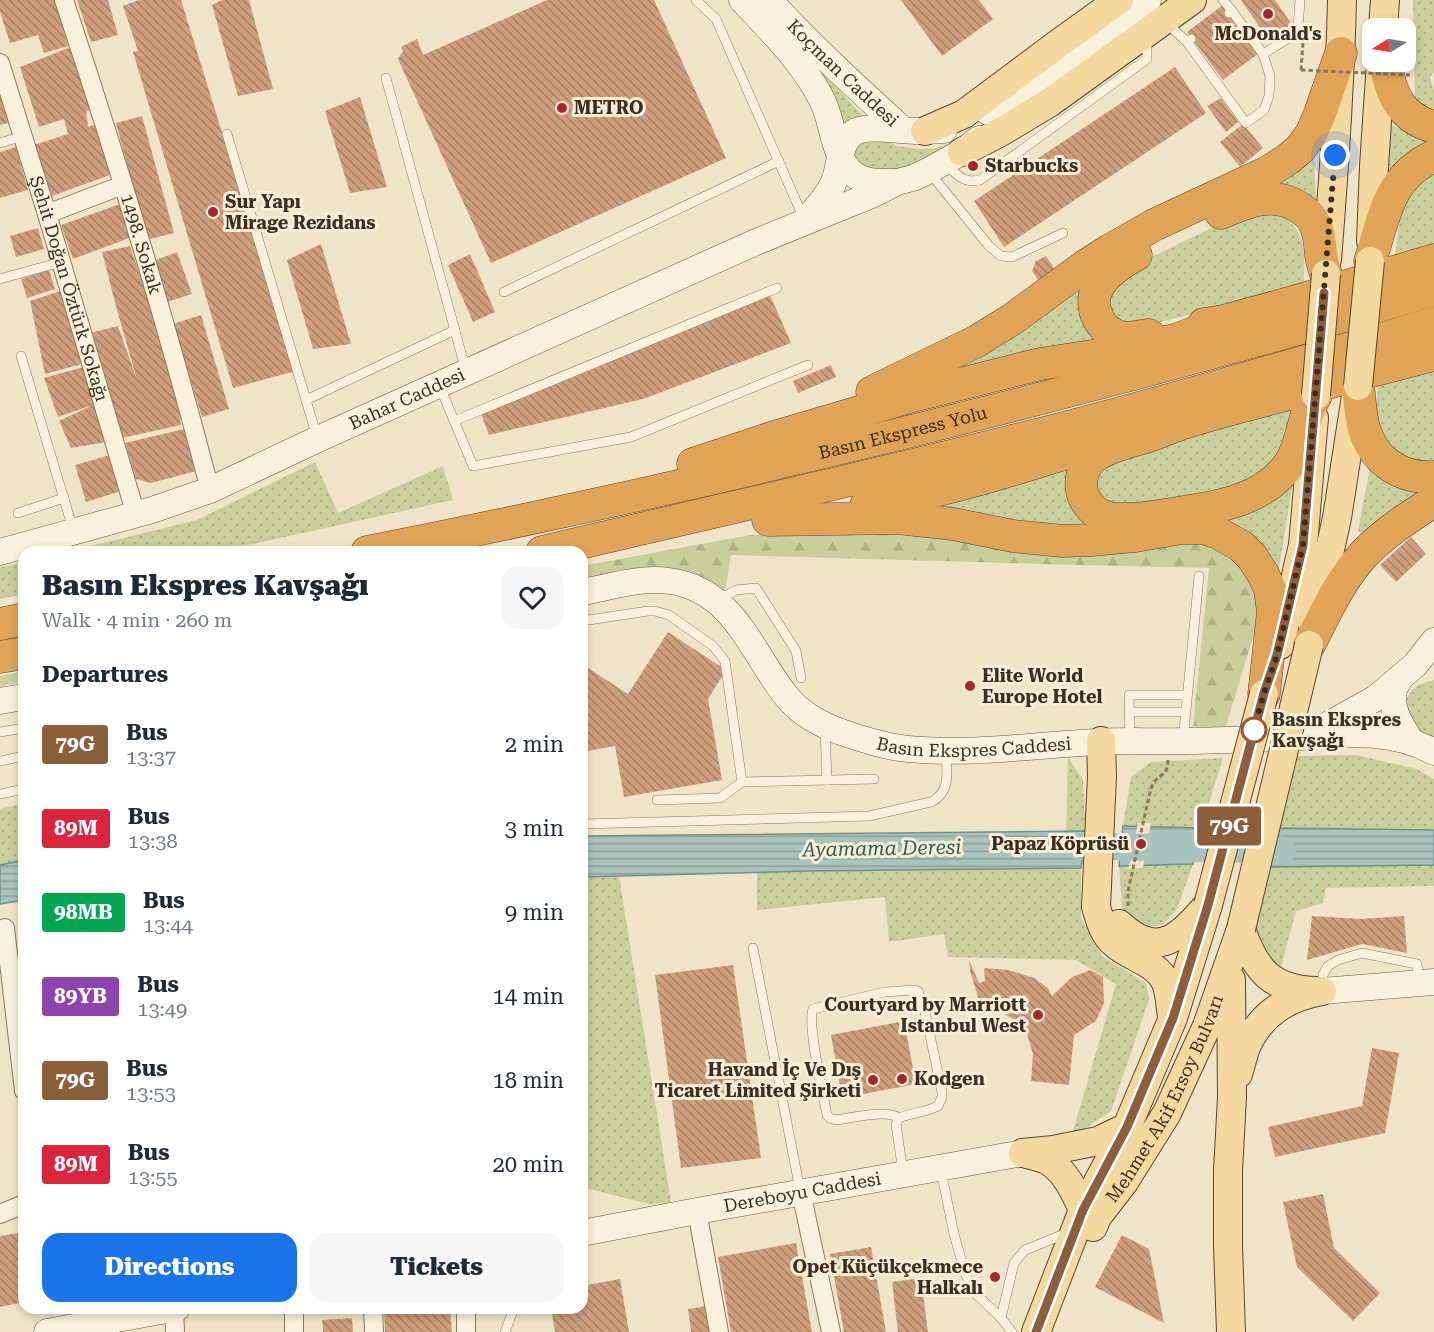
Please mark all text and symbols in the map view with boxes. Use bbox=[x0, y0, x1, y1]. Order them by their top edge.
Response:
marker: McDonald's bbox=[1261, 7, 1275, 21]
street label: Koçman Caddesi bbox=[783, 15, 903, 131]
north arrow bbox=[1362, 18, 1416, 72]
map controls bbox=[1362, 18, 1416, 72]
place label: McDonald's bbox=[1214, 23, 1322, 44]
place label: METRO bbox=[574, 97, 644, 118]
marker: METRO bbox=[555, 101, 569, 115]
your location bbox=[1320, 140, 1350, 170]
place label: Starbucks bbox=[985, 155, 1078, 176]
marker: Starbucks bbox=[966, 159, 980, 173]
street label: Şehit Doğan Öztürk Sokağı bbox=[26, 173, 113, 404]
street label: 1498. Sokak bbox=[117, 191, 166, 297]
place label: Sur Yapı Mirage Rezidans bbox=[225, 191, 376, 233]
marker: Sur Yapı Mirage Rezidans bbox=[206, 205, 220, 219]
street label: Bahar Caddesi bbox=[345, 363, 468, 434]
street label: Basın Ekspress Yolu bbox=[816, 402, 989, 463]
button: heart bbox=[501, 566, 564, 629]
text: Basın Ekspres Kavşağı bbox=[42, 569, 368, 602]
text: Walk · 4 min · 260 m bbox=[42, 608, 232, 632]
text: Departures bbox=[42, 662, 168, 687]
place label: Elite World Europe Hotel bbox=[982, 665, 1102, 707]
marker: Elite World Europe Hotel bbox=[963, 679, 977, 693]
place label: Basın Ekspres Kavşağı bbox=[1272, 709, 1401, 751]
marker: Basın Ekspres Kavşağı bbox=[1241, 717, 1267, 743]
text: Bus bbox=[126, 720, 168, 745]
text: 79G bbox=[55, 732, 95, 756]
text: 2 min bbox=[505, 732, 564, 757]
street label: Basın Ekspres Caddesi bbox=[875, 733, 1072, 761]
text: 13:37 bbox=[126, 745, 176, 769]
text: Bus bbox=[128, 804, 170, 829]
line badge: 79G bbox=[1194, 806, 1264, 846]
text: 79G bbox=[1209, 814, 1249, 838]
text: 89M bbox=[54, 816, 98, 840]
text: 3 min bbox=[505, 816, 564, 841]
text: 13:38 bbox=[128, 829, 178, 853]
place label: Papaz Köprüsü bbox=[991, 833, 1129, 854]
water label: Ayamama Deresi bbox=[801, 835, 962, 861]
marker: Papaz Köprüsü bbox=[1134, 837, 1148, 851]
text: Bus bbox=[143, 888, 185, 913]
text: 98MB bbox=[54, 900, 113, 924]
text: 9 min bbox=[505, 900, 564, 925]
text: 13:44 bbox=[143, 913, 193, 937]
text: Bus bbox=[137, 972, 179, 997]
text: 89YB bbox=[54, 984, 107, 1008]
text: 14 min bbox=[493, 984, 564, 1009]
street label: Mehmet Akif Ersoy Bulvarı bbox=[1101, 992, 1227, 1206]
place label: Courtyard by Marriott Istanbul West bbox=[824, 994, 1026, 1036]
text: 13:49 bbox=[137, 997, 187, 1021]
marker: Courtyard by Marriott Istanbul West bbox=[1031, 1008, 1045, 1022]
text: Bus bbox=[126, 1056, 168, 1081]
place label: Havand İç Ve Dış Ticaret Limited Şirketi bbox=[655, 1058, 861, 1101]
text: 79G bbox=[55, 1068, 95, 1092]
text: 18 min bbox=[493, 1068, 564, 1093]
place label: Kodgen bbox=[914, 1068, 985, 1089]
marker: Kodgen bbox=[895, 1072, 909, 1086]
marker: Havand İç Ve Dış Ticaret Limited Şirketi bbox=[866, 1073, 880, 1087]
text: 13:53 bbox=[126, 1081, 176, 1105]
text: Bus bbox=[128, 1140, 170, 1165]
text: 89M bbox=[54, 1152, 98, 1176]
text: 20 min bbox=[493, 1152, 564, 1177]
text: 13:55 bbox=[128, 1165, 178, 1189]
street label: Dereboyu Caddesi bbox=[722, 1167, 883, 1216]
button: Directions bbox=[42, 1233, 297, 1302]
button: Tickets bbox=[309, 1233, 564, 1302]
place label: Opet Küçükçekmece Halkalı bbox=[792, 1256, 983, 1298]
marker: Opet Küçükçekmece Halkalı bbox=[988, 1270, 1002, 1284]

